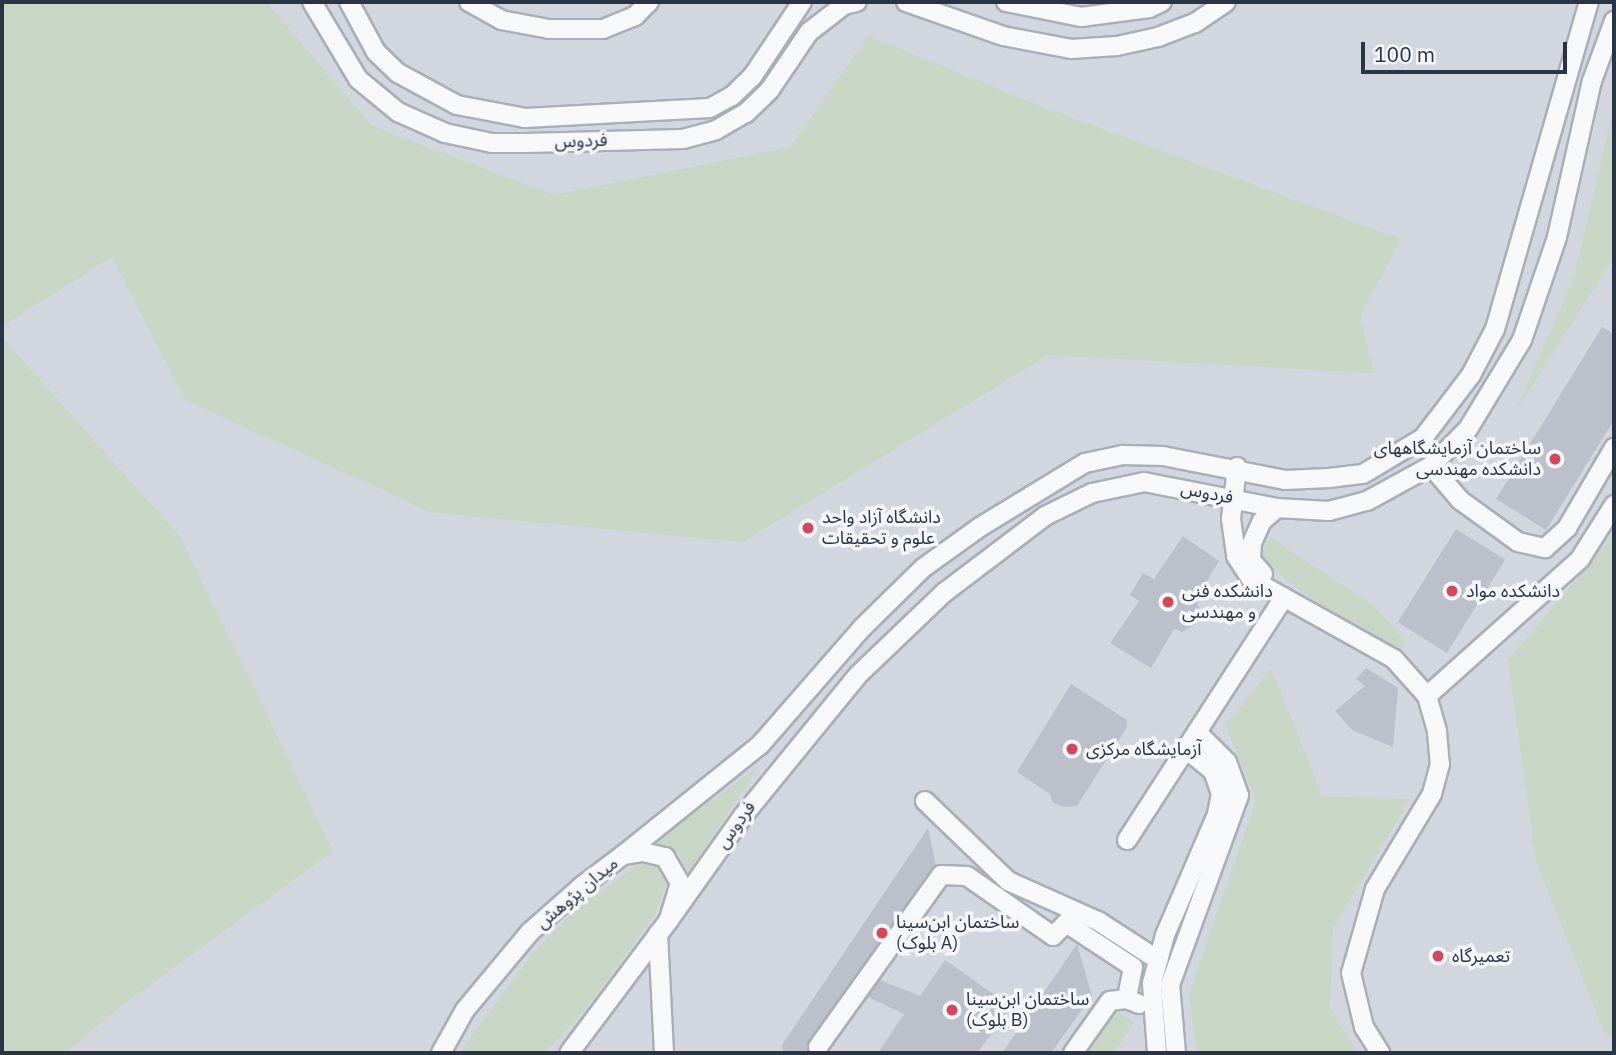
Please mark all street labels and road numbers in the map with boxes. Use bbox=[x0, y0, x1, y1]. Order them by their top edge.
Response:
street label: فردوس bbox=[554, 129, 608, 153]
street label: فردوس bbox=[1179, 477, 1235, 509]
street label: فردوس bbox=[712, 797, 760, 853]
street label: میدان پژوهش bbox=[532, 852, 622, 934]

